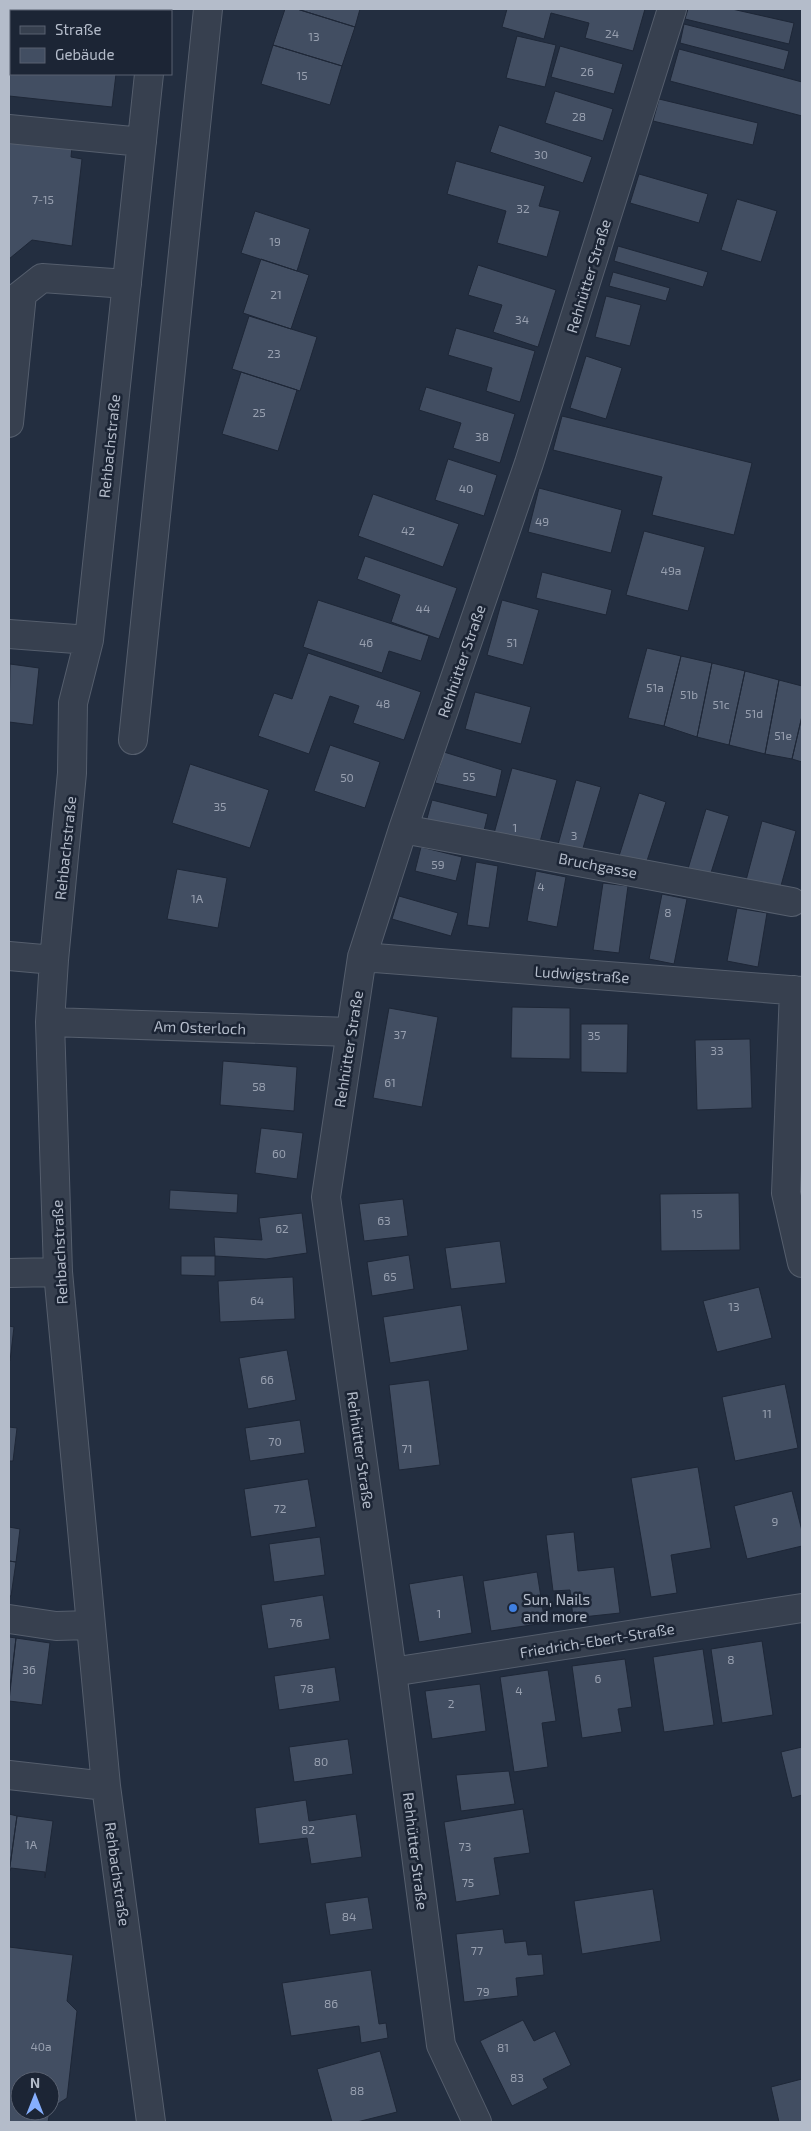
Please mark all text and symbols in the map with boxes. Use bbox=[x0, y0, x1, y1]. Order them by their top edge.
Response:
legend bbox=[10, 10, 172, 75]
text: Straße bbox=[55, 20, 101, 38]
house number: 24 bbox=[605, 26, 619, 40]
house number: 13 bbox=[308, 29, 320, 43]
text: Gebäude bbox=[55, 45, 114, 63]
house number: 26 bbox=[580, 64, 594, 78]
house number: 15 bbox=[296, 68, 308, 82]
house number: 28 bbox=[572, 109, 586, 123]
house number: 30 bbox=[534, 147, 548, 161]
house number: 7-15 bbox=[32, 192, 54, 206]
house number: 32 bbox=[516, 201, 530, 215]
street label: Rehhütter Straße bbox=[562, 217, 614, 335]
house number: 19 bbox=[269, 234, 281, 248]
house number: 21 bbox=[270, 287, 282, 301]
house number: 34 bbox=[515, 312, 529, 326]
house number: 23 bbox=[267, 346, 281, 360]
street label: Rehbachstraße bbox=[95, 393, 123, 499]
house number: 25 bbox=[252, 405, 266, 419]
house number: 38 bbox=[475, 429, 489, 443]
house number: 40 bbox=[459, 481, 473, 495]
house number: 49 bbox=[535, 514, 549, 528]
house number: 42 bbox=[401, 523, 415, 537]
house number: 49a bbox=[661, 563, 681, 577]
house number: 44 bbox=[416, 601, 430, 615]
street label: Rehhütter Straße bbox=[433, 602, 489, 720]
house number: 46 bbox=[359, 635, 373, 649]
house number: 51 bbox=[506, 635, 518, 649]
house number: 51a bbox=[646, 680, 664, 694]
house number: 51b bbox=[680, 687, 698, 701]
house number: 48 bbox=[376, 696, 390, 710]
house number: 51c bbox=[712, 697, 730, 711]
house number: 51d bbox=[745, 706, 763, 720]
house number: 51e bbox=[774, 728, 792, 742]
house number: 55 bbox=[463, 769, 475, 783]
house number: 50 bbox=[340, 770, 354, 784]
street label: Rehbachstraße bbox=[51, 795, 79, 901]
house number: 35 bbox=[213, 799, 227, 813]
house number: 1 bbox=[513, 820, 517, 834]
house number: 3 bbox=[571, 828, 577, 842]
street label: Bruchgasse bbox=[557, 849, 639, 881]
house number: 59 bbox=[431, 857, 445, 871]
house number: 4 bbox=[537, 879, 545, 893]
house number: 1A bbox=[191, 891, 204, 905]
house number: 8 bbox=[664, 905, 672, 919]
street label: Ludwigstraße bbox=[534, 962, 630, 986]
street label: Rehhütter Straße bbox=[330, 989, 366, 1109]
street label: Am Osterloch bbox=[154, 1016, 246, 1038]
house number: 37 bbox=[394, 1027, 406, 1041]
house number: 35 bbox=[587, 1028, 601, 1042]
house number: 33 bbox=[710, 1043, 724, 1057]
house number: 61 bbox=[384, 1075, 396, 1089]
house number: 58 bbox=[252, 1079, 266, 1093]
house number: 60 bbox=[272, 1146, 286, 1160]
street label: Rehbachstraße bbox=[47, 1199, 71, 1305]
house number: 15 bbox=[691, 1206, 703, 1220]
house number: 63 bbox=[377, 1213, 391, 1227]
house number: 62 bbox=[275, 1221, 289, 1235]
house number: 65 bbox=[383, 1269, 397, 1283]
house number: 64 bbox=[250, 1293, 264, 1307]
house number: 13 bbox=[728, 1299, 740, 1313]
house number: 66 bbox=[260, 1372, 274, 1386]
street label: Rehhütter Straße bbox=[344, 1390, 378, 1510]
house number: 11 bbox=[762, 1406, 772, 1420]
house number: 70 bbox=[268, 1434, 282, 1448]
house number: 71 bbox=[402, 1441, 412, 1455]
house number: 72 bbox=[274, 1501, 287, 1515]
house number: 9 bbox=[772, 1514, 779, 1528]
place label: Sun, Nails and more bbox=[523, 1590, 590, 1625]
marker: Sun, Nails and more bbox=[507, 1602, 519, 1614]
house number: 1 bbox=[437, 1606, 441, 1620]
house number: 76 bbox=[289, 1615, 303, 1629]
street label: Friedrich-Ebert-Straße bbox=[518, 1619, 676, 1661]
house number: 8 bbox=[727, 1652, 735, 1666]
house number: 36 bbox=[22, 1662, 36, 1676]
house number: 6 bbox=[595, 1671, 602, 1685]
house number: 78 bbox=[300, 1681, 314, 1695]
house number: 4 bbox=[515, 1683, 523, 1697]
house number: 2 bbox=[448, 1696, 455, 1710]
house number: 80 bbox=[314, 1754, 328, 1768]
street label: Rehhütter Straße bbox=[400, 1791, 432, 1911]
street label: Rehbachstraße bbox=[102, 1821, 134, 1927]
house number: 82 bbox=[301, 1822, 315, 1836]
house number: 1A bbox=[25, 1837, 38, 1851]
house number: 73 bbox=[459, 1839, 471, 1853]
house number: 75 bbox=[462, 1875, 474, 1889]
house number: 84 bbox=[342, 1909, 356, 1923]
house number: 77 bbox=[471, 1943, 483, 1957]
house number: 79 bbox=[476, 1984, 490, 1998]
house number: 86 bbox=[324, 1996, 338, 2010]
house number: 40a bbox=[30, 2039, 52, 2053]
house number: 81 bbox=[497, 2040, 509, 2054]
house number: 83 bbox=[510, 2070, 524, 2084]
north arrow bbox=[10, 2071, 60, 2121]
text: N bbox=[30, 2074, 40, 2091]
house number: 88 bbox=[350, 2083, 364, 2097]

